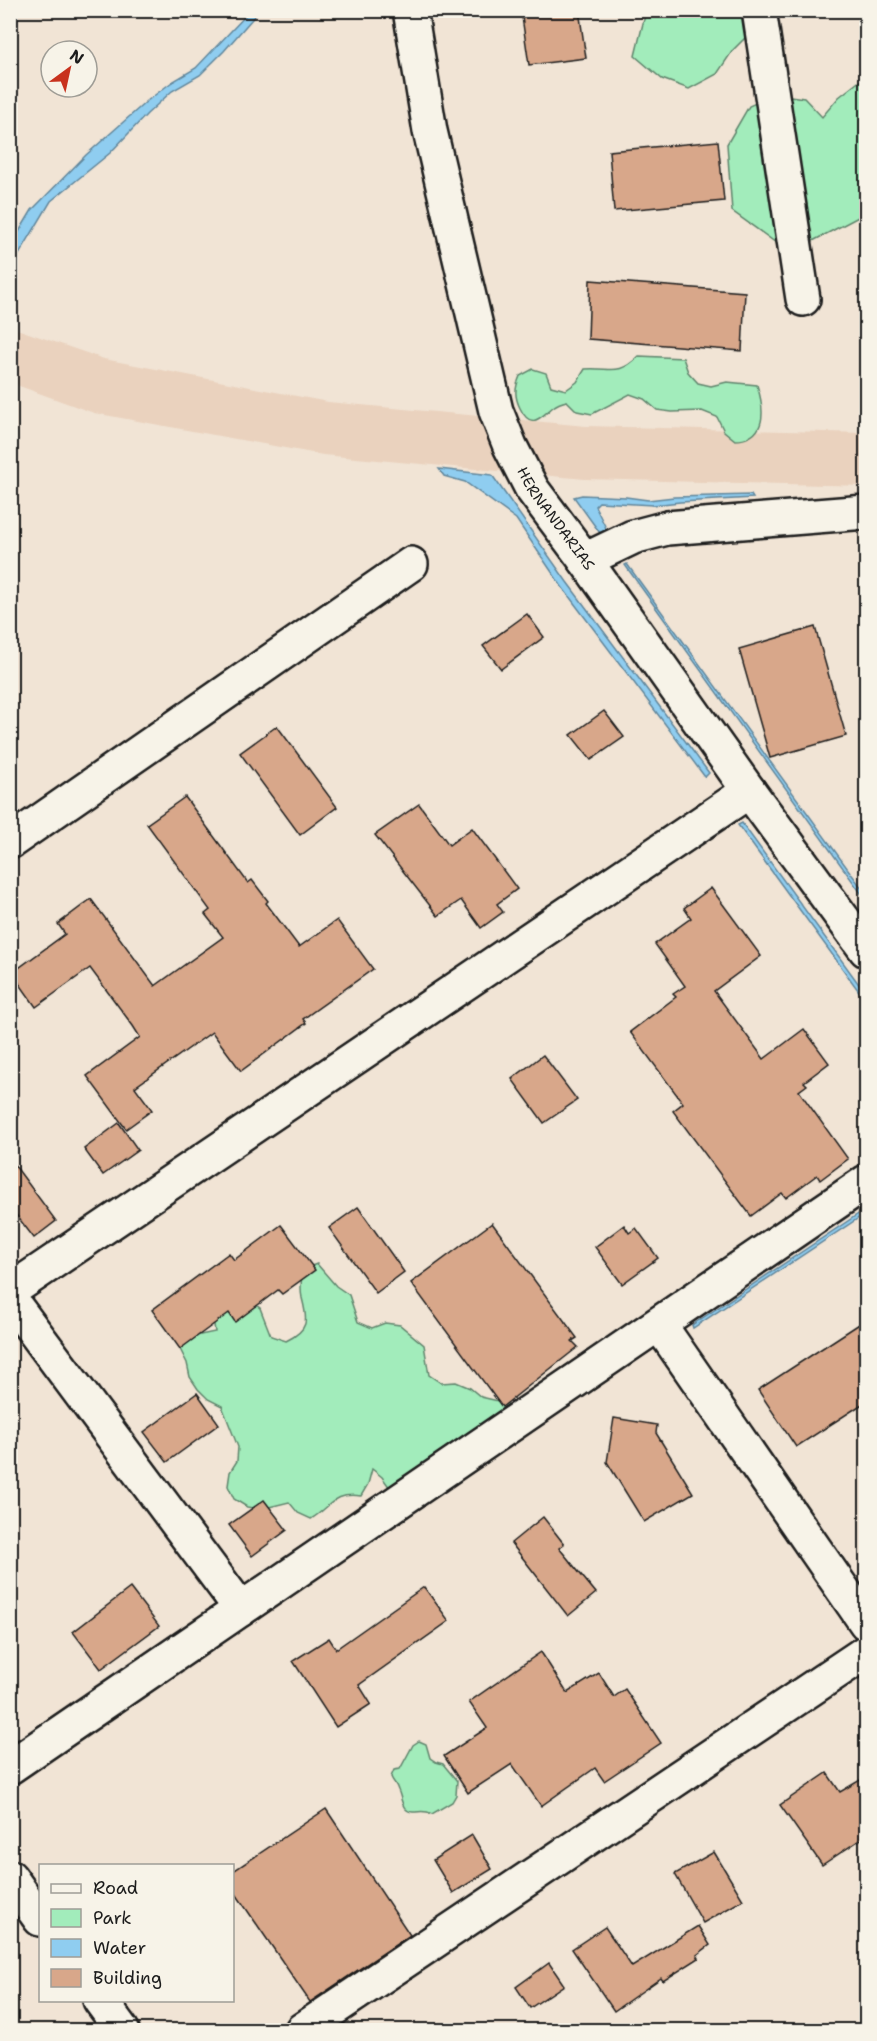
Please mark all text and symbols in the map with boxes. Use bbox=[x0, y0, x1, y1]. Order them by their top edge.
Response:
north arrow bbox=[39, 39, 99, 99]
text: N bbox=[66, 45, 88, 69]
street label: HERNANDARIAS bbox=[512, 464, 599, 574]
legend bbox=[39, 1864, 234, 2002]
text: Road bbox=[93, 1876, 138, 1900]
text: Park bbox=[93, 1906, 132, 1930]
text: Water bbox=[93, 1936, 146, 1960]
text: Building bbox=[93, 1966, 162, 1990]

